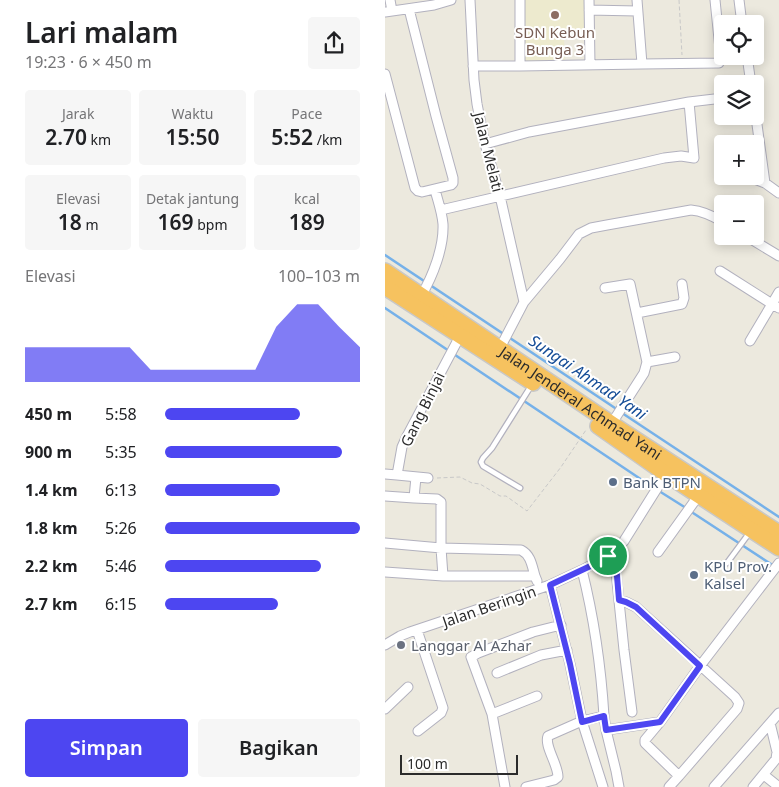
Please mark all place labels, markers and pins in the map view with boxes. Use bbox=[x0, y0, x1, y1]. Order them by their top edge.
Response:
marker: SDN Kebun Bunga 3 bbox=[549, 9, 561, 21]
place label: SDN Kebun Bunga 3 bbox=[515, 22, 595, 59]
place label: Bank BTPN bbox=[623, 472, 701, 492]
marker: Bank BTPN bbox=[607, 476, 619, 488]
pin bbox=[587, 535, 629, 577]
place label: KPU Prov. Kalsel bbox=[704, 556, 772, 593]
marker: KPU Prov. Kalsel bbox=[688, 569, 700, 581]
place label: Langgar Al Azhar bbox=[411, 635, 531, 655]
marker: Langgar Al Azhar bbox=[395, 639, 407, 651]

